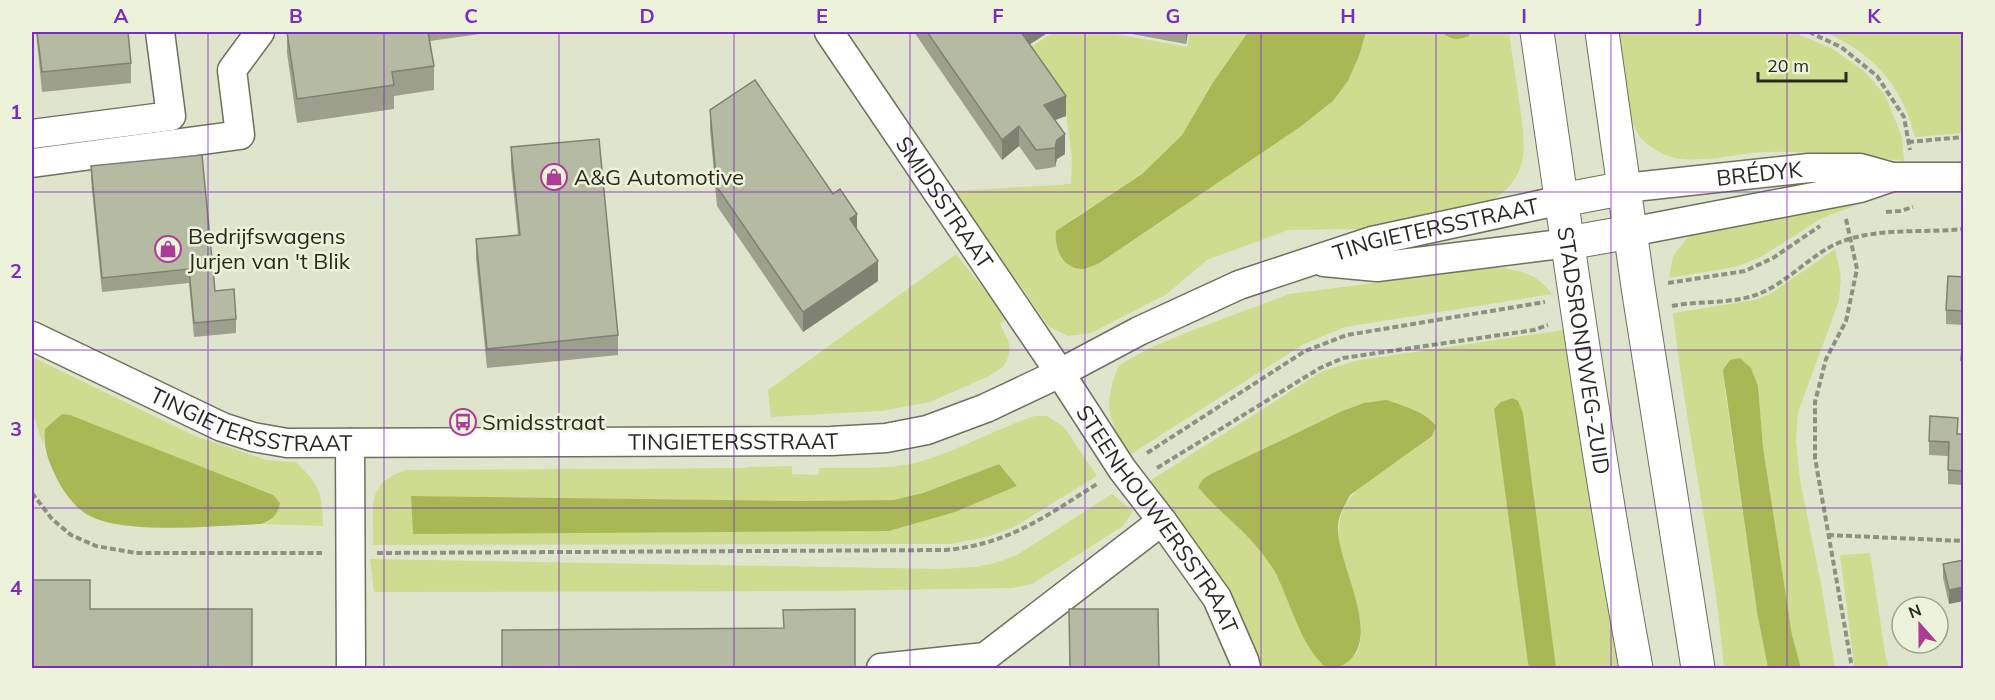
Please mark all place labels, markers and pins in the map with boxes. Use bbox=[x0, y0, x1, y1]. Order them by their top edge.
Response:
shop icon: A&G Automotive bbox=[539, 162, 569, 192]
place label: A&G Automotive bbox=[574, 163, 744, 191]
place label: Bedrijfswagens Jurjen van 't Blik bbox=[188, 222, 351, 275]
shop icon: Bedrijfswagens Jurjen van 't Blik bbox=[153, 234, 183, 264]
bus stop icon: Smidsstraat bbox=[448, 407, 478, 437]
place label: Smidsstraat bbox=[482, 408, 605, 436]

